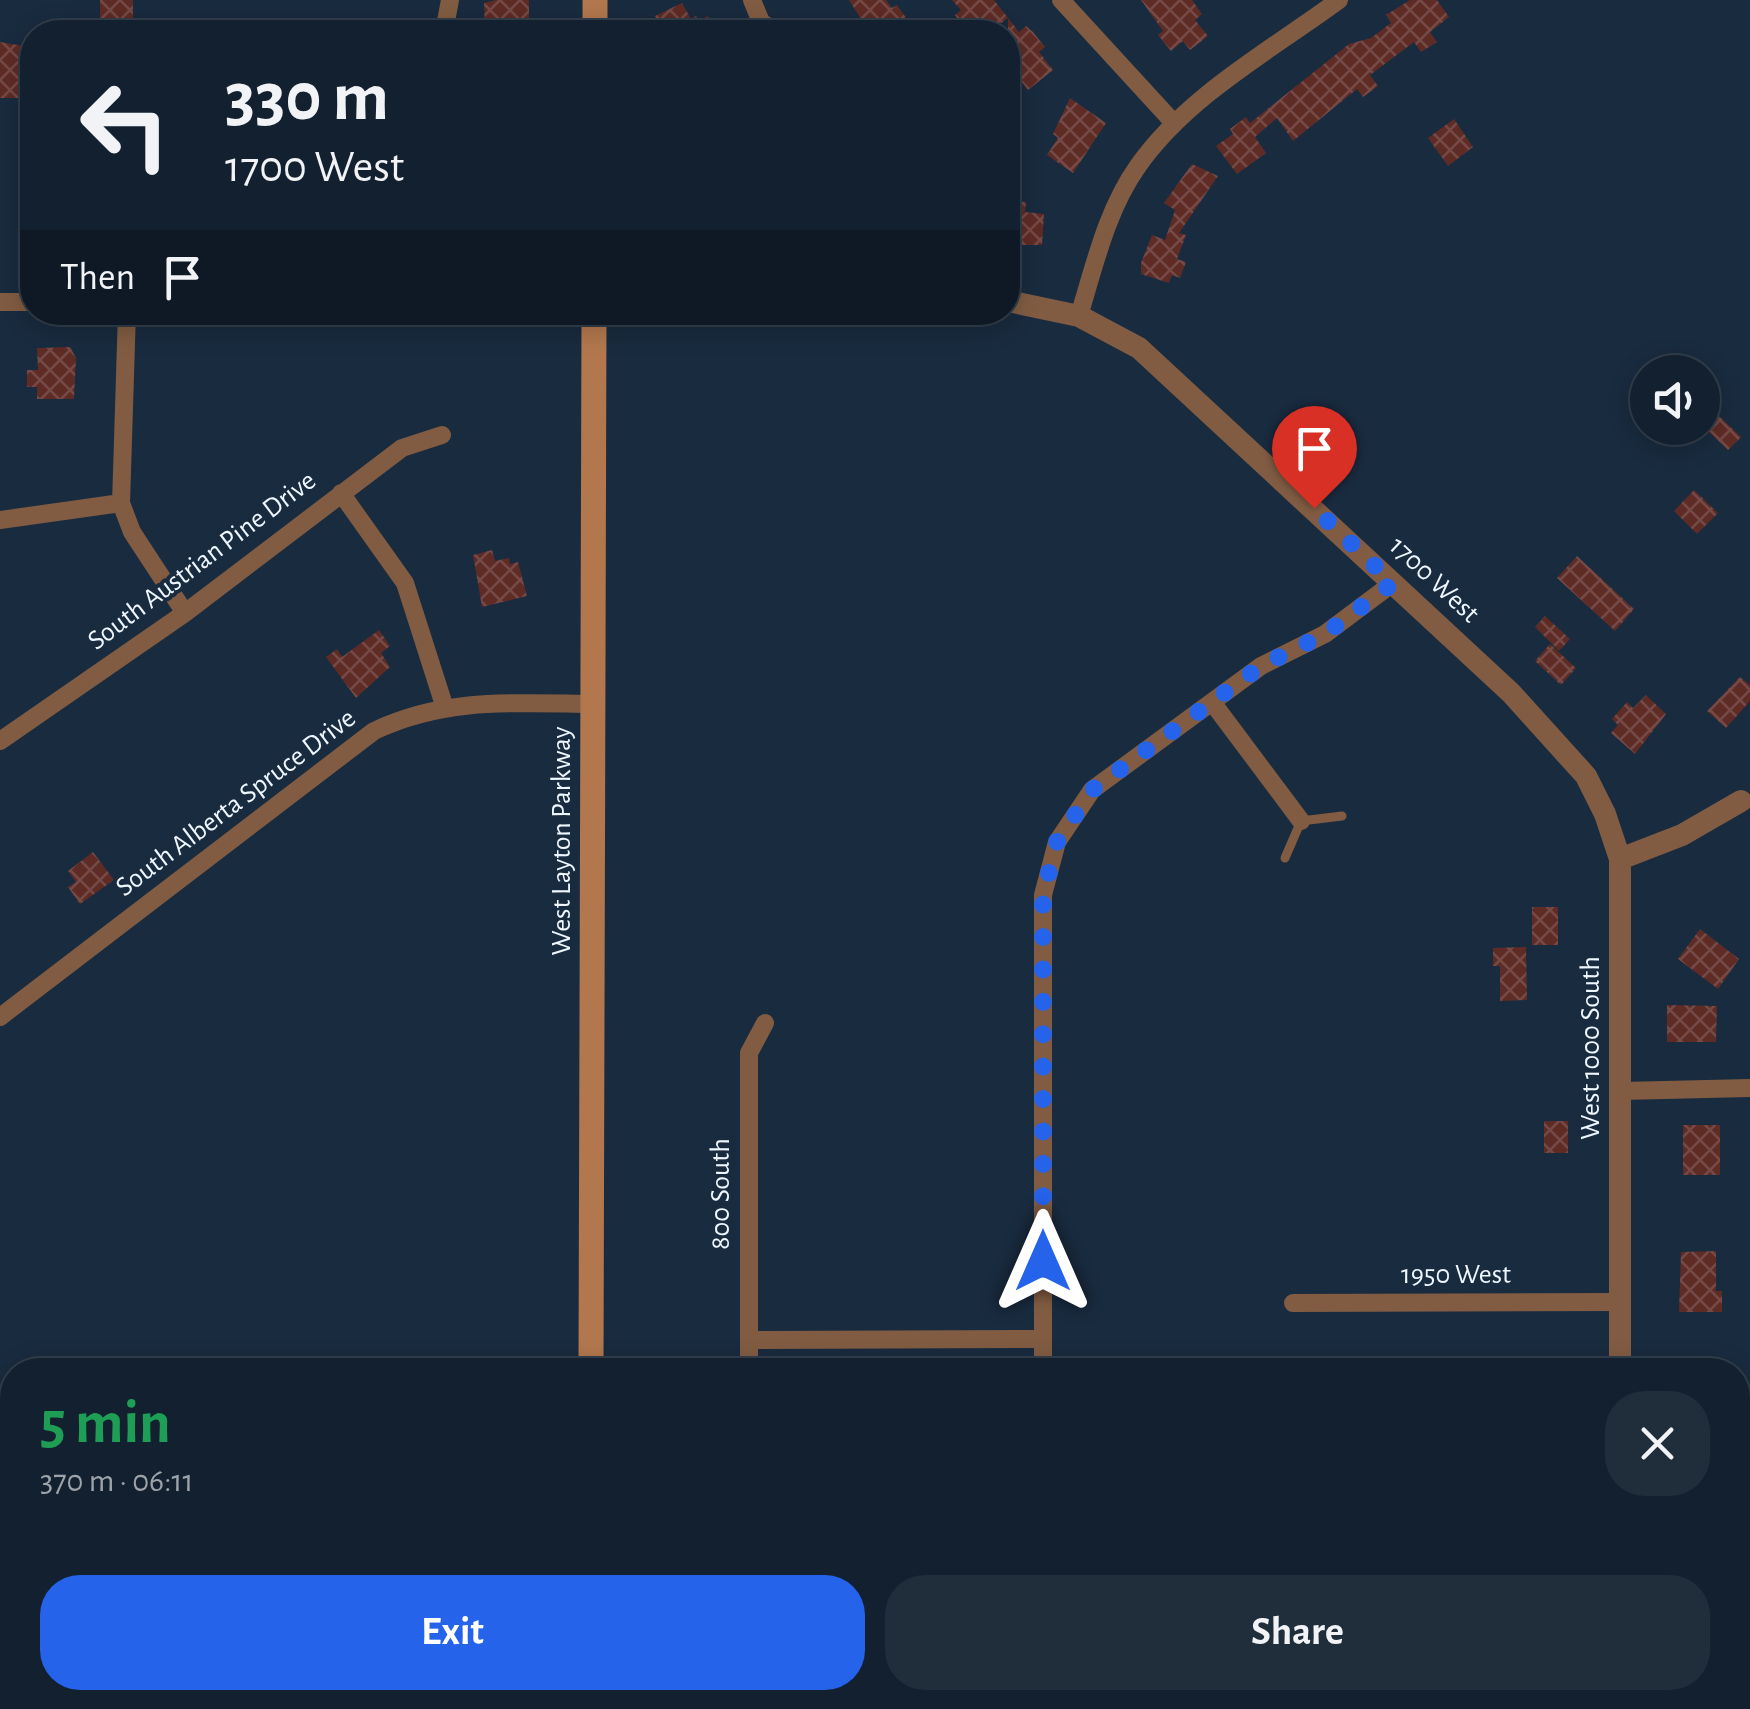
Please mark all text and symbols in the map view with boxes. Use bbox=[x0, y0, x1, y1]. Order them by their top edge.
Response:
icon: left bbox=[60, 60, 190, 190]
text: 330 m bbox=[225, 63, 389, 133]
text: 1700 West bbox=[225, 145, 404, 190]
icon: arrive bbox=[155, 250, 210, 305]
text: Then bbox=[60, 259, 135, 297]
map controls bbox=[1630, 355, 1720, 445]
button: sound bbox=[1630, 355, 1720, 445]
pin bbox=[1272, 406, 1357, 509]
icon: arrive bbox=[1287, 421, 1342, 476]
street label: South Austrian Pine Drive bbox=[83, 466, 321, 656]
street label: 1700 West bbox=[1384, 532, 1484, 628]
street label: South Alberta Spruce Drive bbox=[111, 704, 361, 902]
street label: West Layton Parkway bbox=[548, 726, 576, 956]
street label: West 1000 South bbox=[1577, 956, 1605, 1140]
street label: 800 South bbox=[707, 1138, 735, 1250]
position arrow bbox=[991, 1209, 1095, 1313]
street label: 1950 West bbox=[1401, 1261, 1511, 1289]
button: close bbox=[1605, 1391, 1710, 1496]
text: 5 min bbox=[40, 1394, 171, 1454]
text: 370 m · 06:11 bbox=[40, 1465, 193, 1497]
button: Exit bbox=[40, 1575, 865, 1690]
button: Share bbox=[885, 1575, 1710, 1690]

